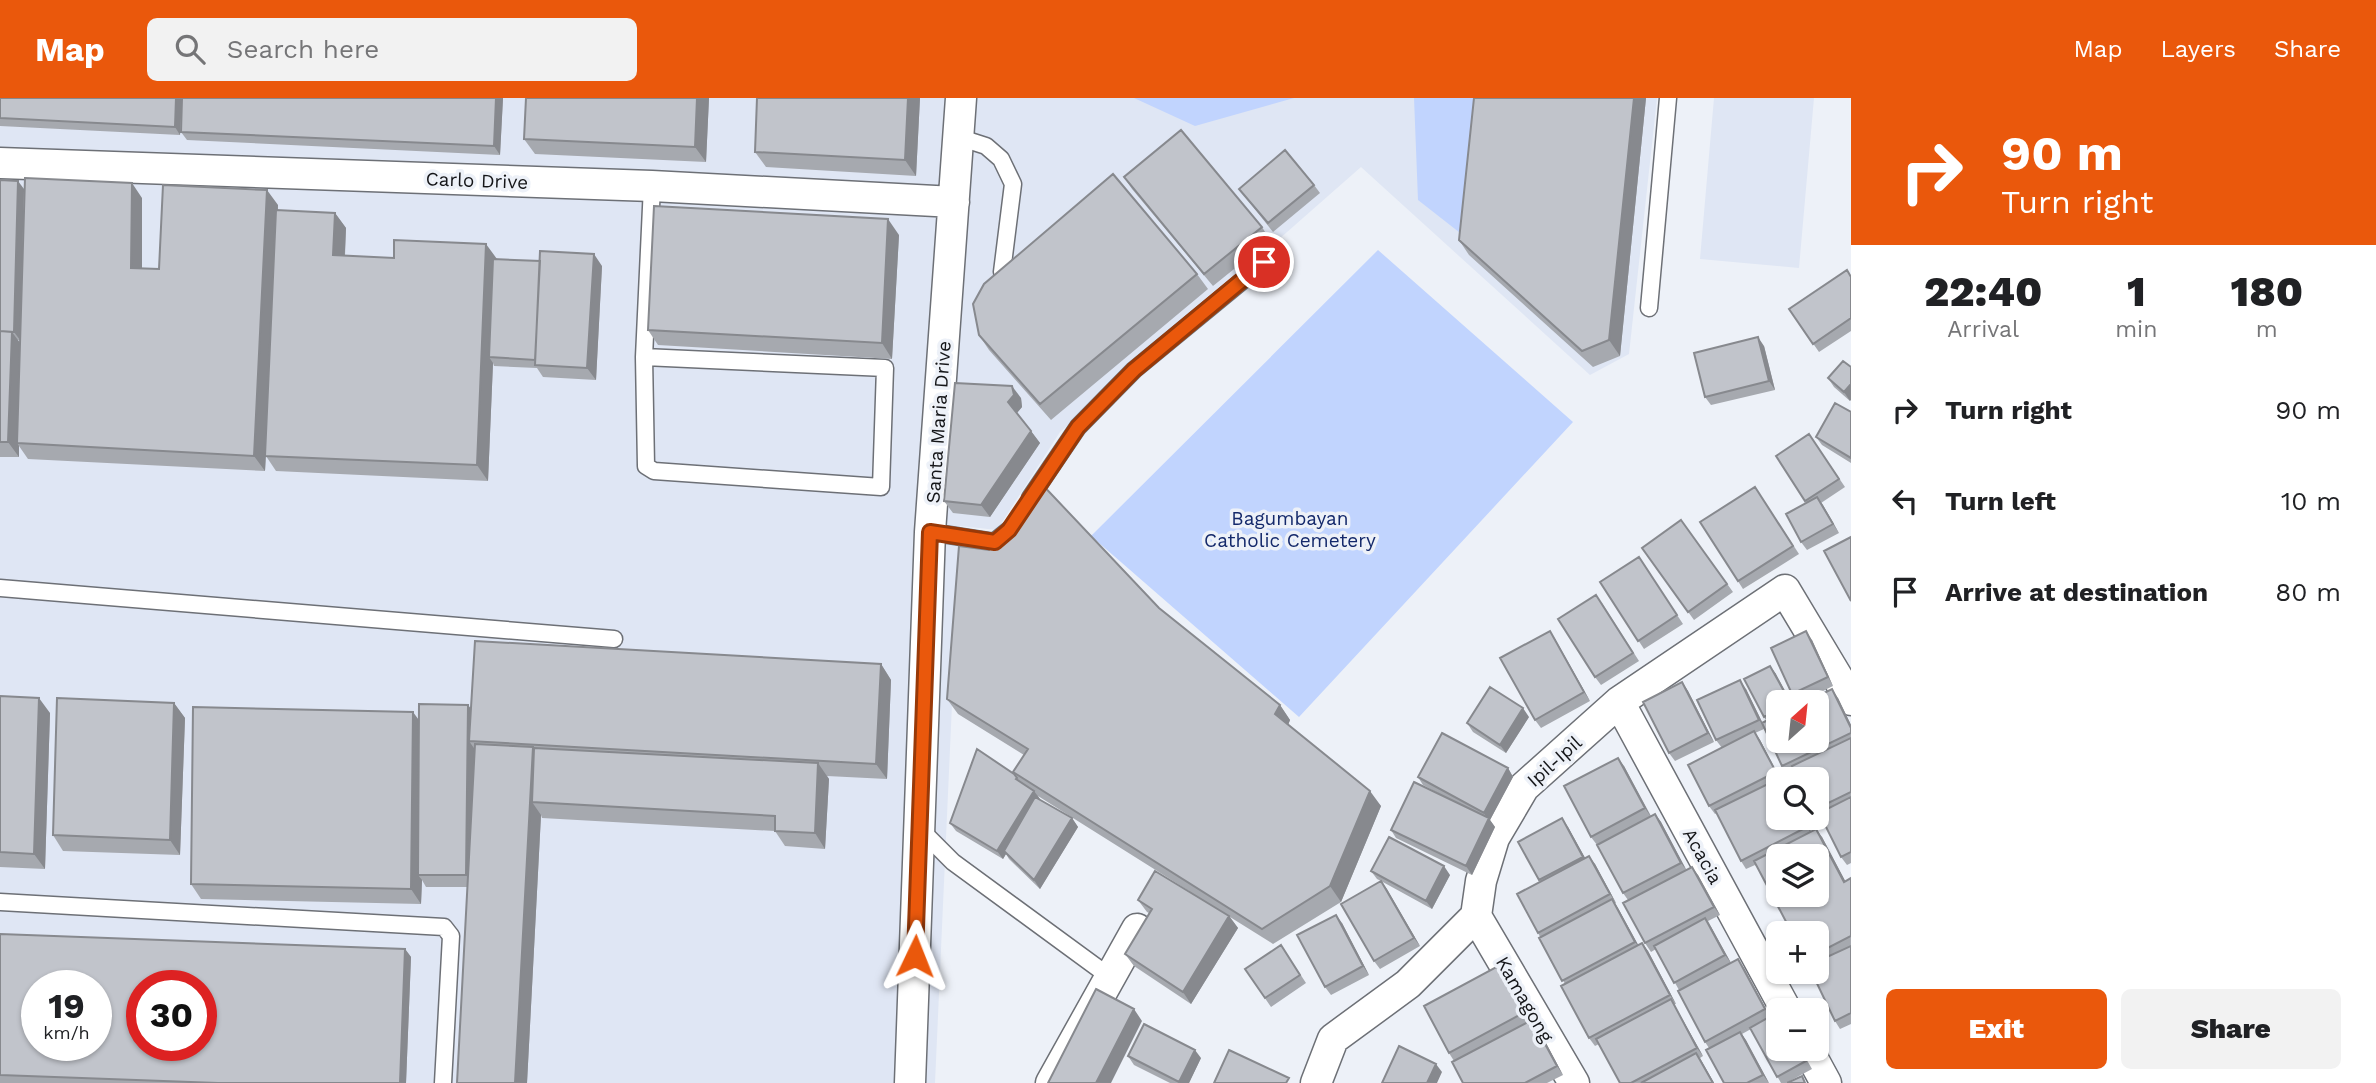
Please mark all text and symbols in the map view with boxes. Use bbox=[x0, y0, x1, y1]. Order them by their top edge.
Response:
search box bbox=[147, 18, 637, 81]
text: Map bbox=[35, 30, 105, 69]
icon: search bbox=[171, 30, 209, 68]
text: Search here bbox=[227, 34, 379, 64]
text: Map bbox=[2074, 35, 2122, 63]
text: Layers bbox=[2160, 35, 2236, 63]
text: Share bbox=[2274, 35, 2341, 63]
text: 90 m bbox=[2001, 124, 2123, 182]
icon: right bbox=[1886, 126, 1977, 217]
street label: Carlo Drive bbox=[425, 167, 529, 194]
text: Turn right bbox=[2001, 183, 2153, 221]
pin bbox=[1234, 232, 1294, 292]
icon: arrive bbox=[1245, 243, 1283, 281]
text: 22:40 bbox=[1924, 267, 2042, 316]
text: 1 bbox=[2127, 267, 2146, 316]
text: 180 bbox=[2230, 267, 2303, 316]
text: Arrival bbox=[1947, 316, 2019, 343]
text: min bbox=[2115, 316, 2157, 343]
text: m bbox=[2256, 316, 2278, 343]
street label: Santa Maria Drive bbox=[921, 340, 956, 504]
icon: right bbox=[1886, 391, 1924, 429]
text: Turn right bbox=[1945, 395, 2072, 425]
text: 90 m bbox=[2275, 395, 2341, 425]
icon: left bbox=[1886, 482, 1924, 520]
text: Turn left bbox=[1945, 486, 2056, 516]
text: 10 m bbox=[2281, 486, 2341, 516]
park label: Bagumbayan Catholic Cemetery bbox=[1204, 507, 1376, 552]
icon: arrive bbox=[1886, 573, 1924, 611]
text: Arrive at destination bbox=[1945, 577, 2208, 607]
text: 80 m bbox=[2275, 577, 2341, 607]
north arrow bbox=[1766, 690, 1829, 752]
map controls bbox=[1766, 690, 1829, 1061]
street label: Ipil-Ipil bbox=[1522, 731, 1587, 792]
button: search bbox=[1766, 767, 1829, 830]
street label: Acacia bbox=[1678, 824, 1727, 888]
button: layers bbox=[1766, 844, 1829, 907]
position arrow bbox=[878, 919, 952, 993]
button: + bbox=[1766, 921, 1829, 984]
street label: Kamagong bbox=[1491, 952, 1559, 1047]
speed limit sign: 30 bbox=[126, 970, 217, 1061]
text: 19 bbox=[48, 985, 85, 1027]
button: Exit bbox=[1886, 989, 2107, 1069]
button: Share bbox=[2121, 989, 2341, 1069]
button: − bbox=[1766, 998, 1829, 1061]
text: km/h bbox=[43, 1022, 90, 1043]

